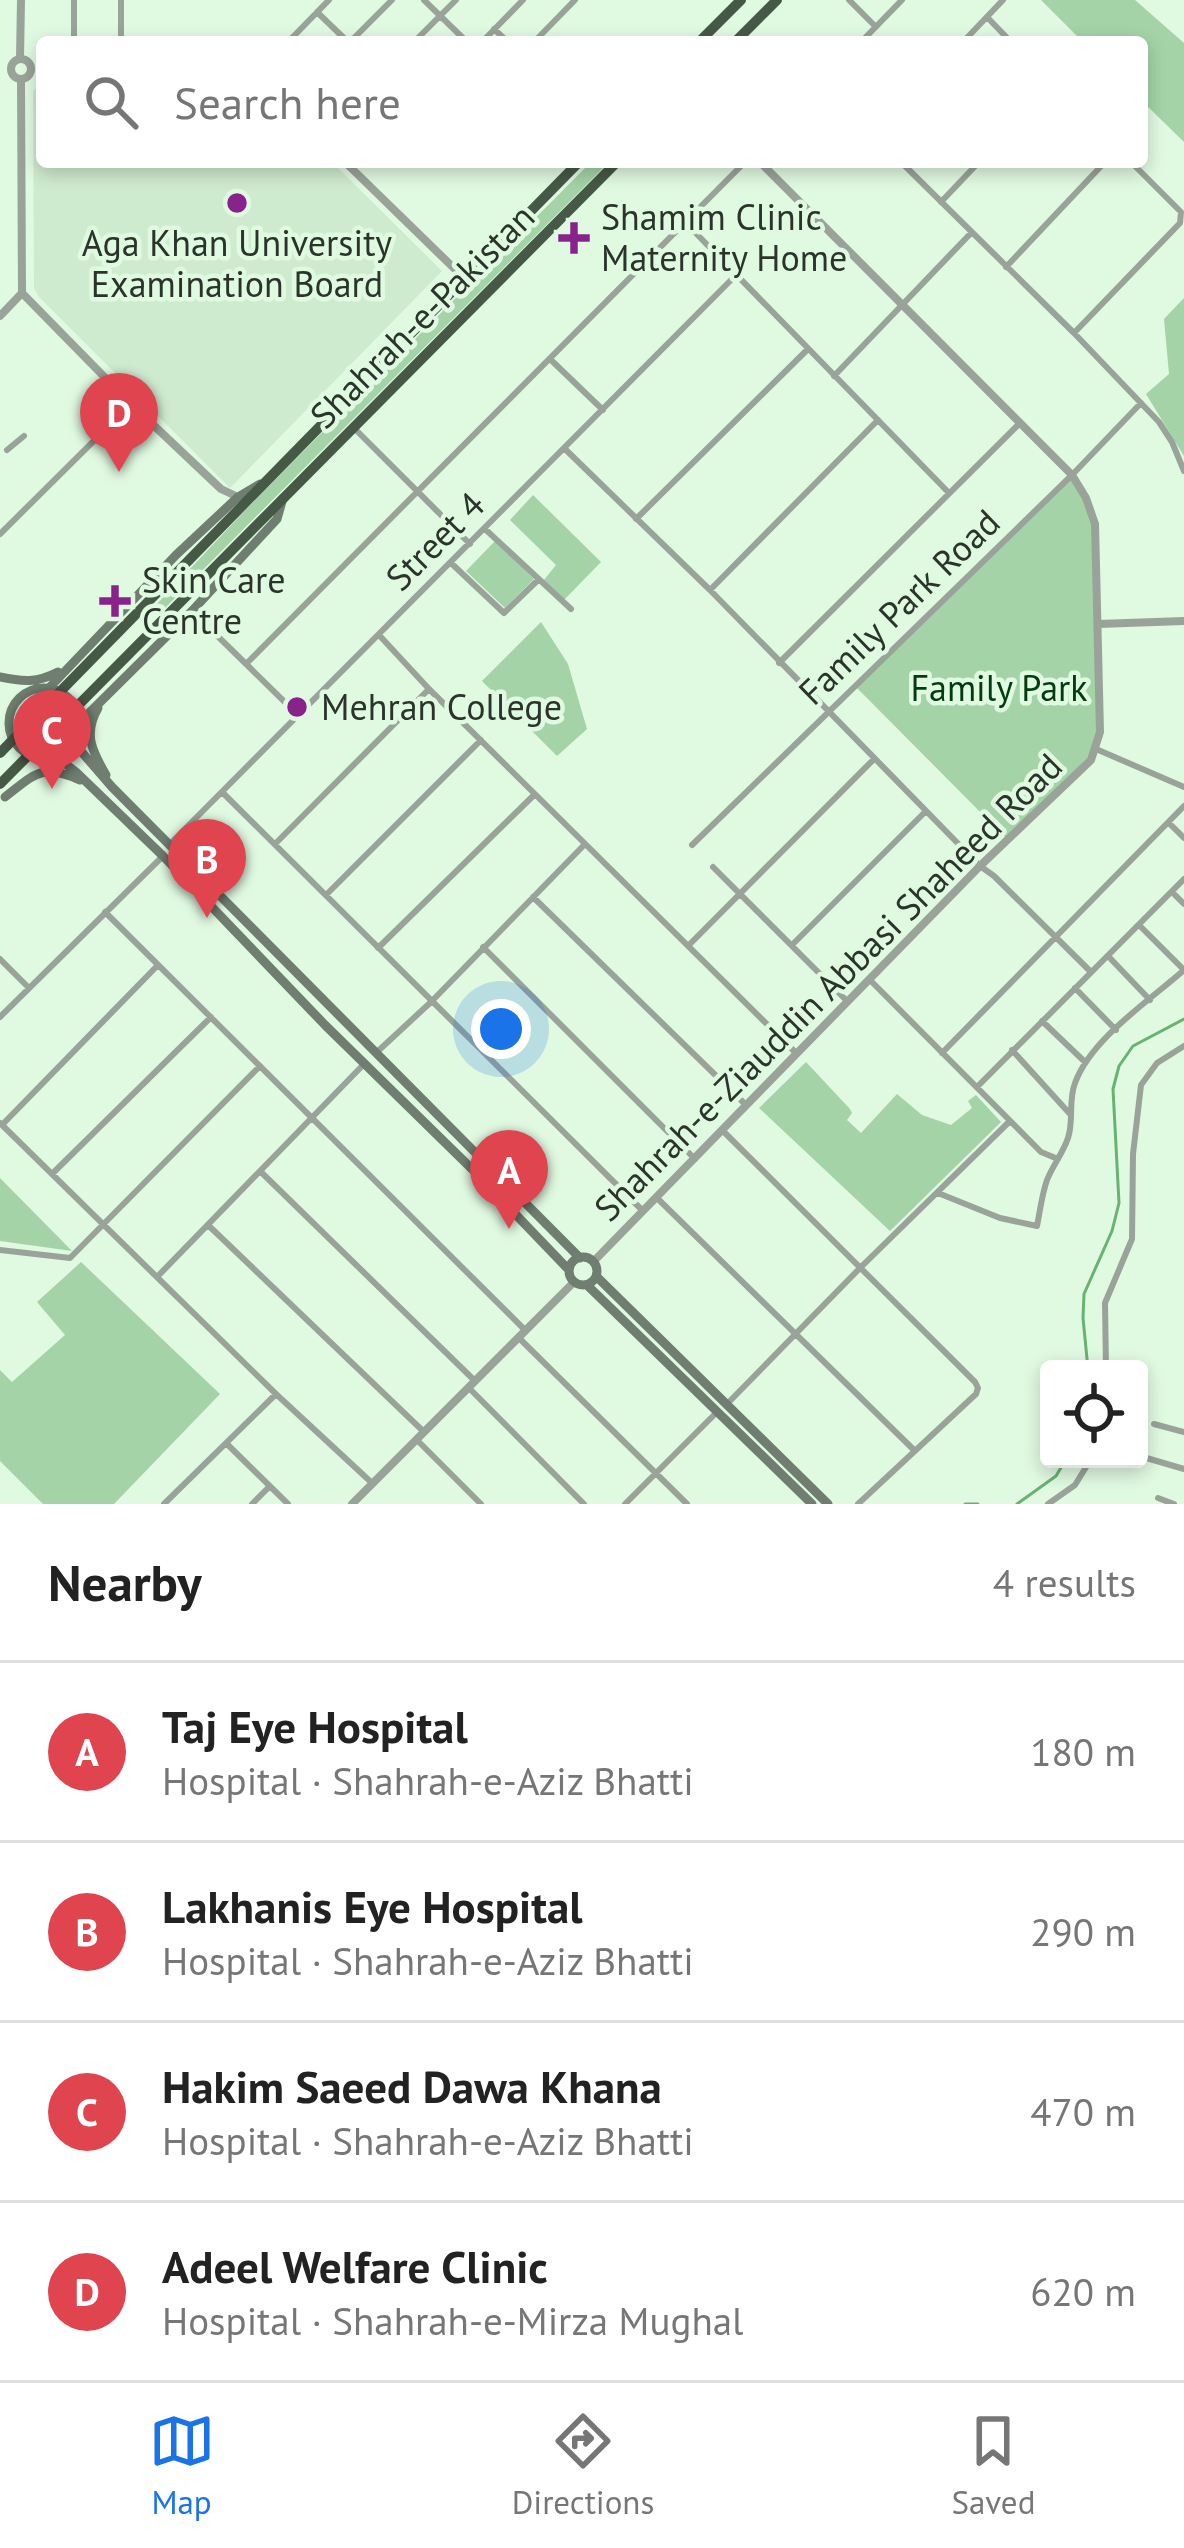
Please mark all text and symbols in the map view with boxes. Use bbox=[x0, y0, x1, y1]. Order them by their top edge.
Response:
search box bbox=[36, 36, 1148, 168]
icon: search bbox=[78, 69, 144, 135]
text: Search here bbox=[174, 73, 401, 131]
marker: Aga Khan University Examination Board bbox=[224, 190, 250, 216]
street label: Shahrah-e-Pakistan bbox=[299, 193, 544, 438]
place label: Shamim Clinic Maternity Home bbox=[601, 193, 847, 281]
place label: Aga Khan University Examination Board bbox=[82, 219, 392, 307]
marker: Shamim Clinic Maternity Home bbox=[558, 222, 590, 254]
pin: D bbox=[80, 373, 158, 472]
street label: Street 4 bbox=[375, 481, 494, 600]
street label: Family Park Road bbox=[789, 500, 1009, 714]
place label: Skin Care Centre bbox=[142, 556, 286, 644]
marker: Skin Care Centre bbox=[99, 585, 131, 617]
park label: Family Park bbox=[910, 666, 1088, 710]
place label: Mehran College bbox=[321, 683, 562, 730]
pin: C bbox=[13, 690, 91, 789]
marker: Mehran College bbox=[284, 694, 310, 720]
street label: Shahrah-e-Ziauddin Abbasi Shaheed Road bbox=[584, 743, 1072, 1231]
pin: B bbox=[168, 819, 246, 918]
your location bbox=[471, 999, 531, 1059]
pin: A bbox=[470, 1130, 548, 1229]
map controls bbox=[1040, 1360, 1148, 1468]
button: locate bbox=[1040, 1360, 1148, 1468]
text: Nearby bbox=[48, 1549, 202, 1615]
text: 4 results bbox=[993, 1557, 1136, 1608]
text: Taj Eye Hospital bbox=[162, 1697, 468, 1755]
text: A bbox=[75, 1726, 99, 1777]
text: 180 m bbox=[1030, 1726, 1136, 1777]
text: Hospital · Shahrah-e-Aziz Bhatti bbox=[162, 1755, 694, 1806]
text: Lakhanis Eye Hospital bbox=[162, 1877, 582, 1935]
text: B bbox=[75, 1906, 99, 1957]
text: 290 m bbox=[1030, 1906, 1136, 1957]
text: Hospital · Shahrah-e-Aziz Bhatti bbox=[162, 1935, 694, 1986]
text: Hakim Saeed Dawa Khana bbox=[162, 2057, 662, 2115]
text: C bbox=[76, 2086, 98, 2137]
text: 470 m bbox=[1030, 2086, 1136, 2137]
text: Hospital · Shahrah-e-Aziz Bhatti bbox=[162, 2115, 694, 2166]
text: Adeel Welfare Clinic bbox=[162, 2237, 548, 2295]
text: D bbox=[74, 2266, 100, 2317]
text: 620 m bbox=[1030, 2266, 1136, 2317]
text: Hospital · Shahrah-e-Mirza Mughal bbox=[162, 2295, 743, 2346]
tab: Map bbox=[149, 2408, 215, 2523]
tab: Directions bbox=[512, 2408, 654, 2523]
tab: Saved bbox=[951, 2408, 1035, 2523]

